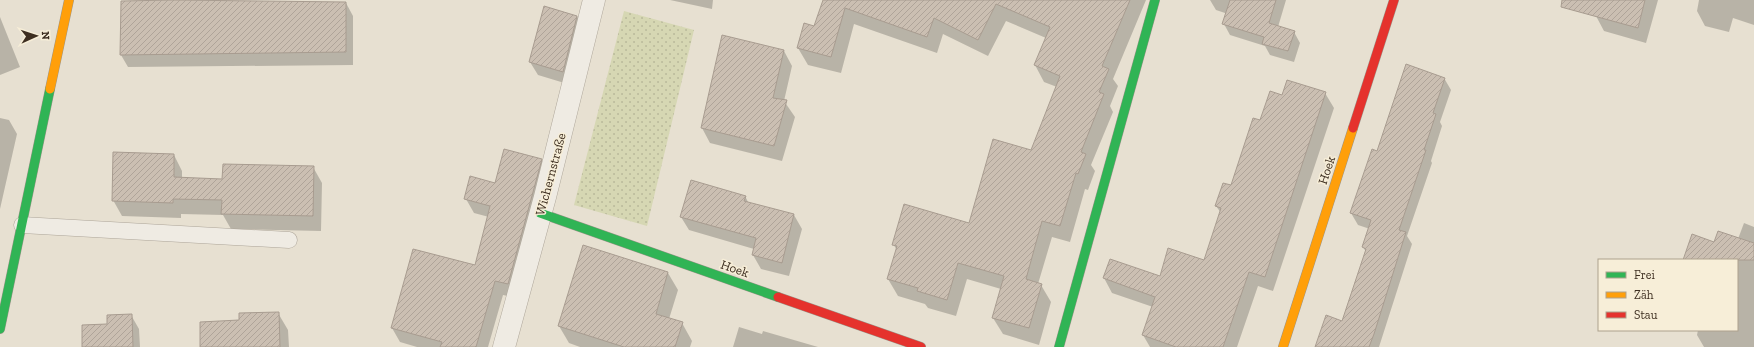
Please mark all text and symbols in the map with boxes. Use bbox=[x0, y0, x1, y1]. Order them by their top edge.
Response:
north arrow bbox=[16, 16, 56, 56]
text: N bbox=[39, 31, 52, 41]
street label: Wichernstraße bbox=[532, 131, 569, 217]
street label: Hoek bbox=[1315, 154, 1338, 186]
street label: Hoek bbox=[719, 257, 751, 280]
legend bbox=[1598, 259, 1738, 331]
text: Frei bbox=[1634, 268, 1655, 282]
text: Zäh bbox=[1634, 288, 1654, 302]
text: Stau bbox=[1634, 308, 1658, 322]

